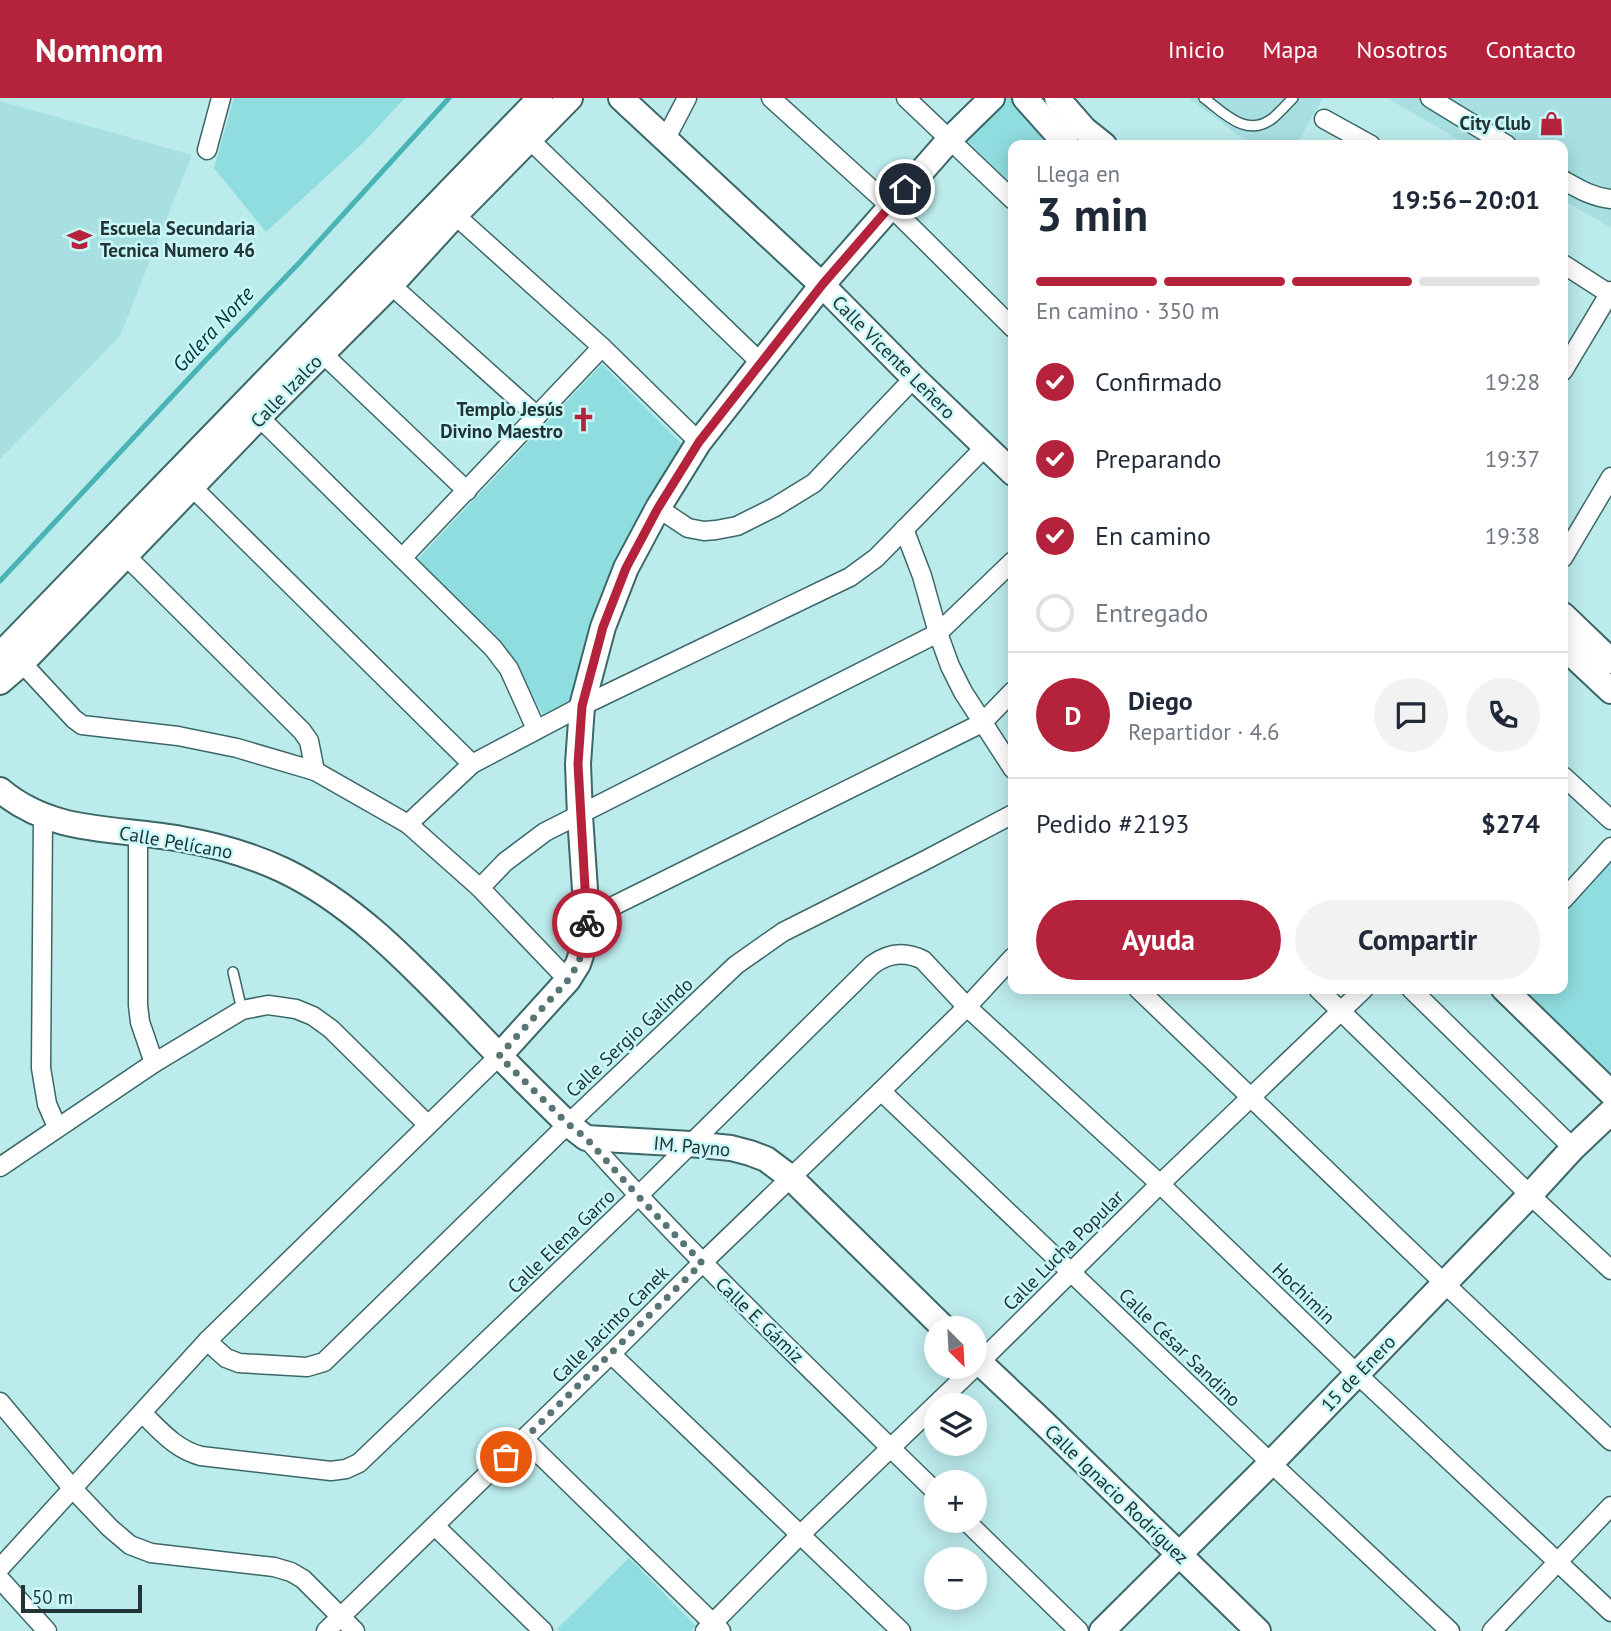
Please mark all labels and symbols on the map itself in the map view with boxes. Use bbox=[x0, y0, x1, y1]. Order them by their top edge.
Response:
shop icon: City Club bbox=[1537, 109, 1565, 137]
place label: City Club bbox=[1460, 111, 1531, 135]
pin bbox=[875, 159, 935, 219]
place label: Escuela Secundaria Tecnica Numero 46 bbox=[100, 216, 255, 262]
school or university icon: Escuela Secundaria Tecnica Numero 46 bbox=[66, 225, 94, 253]
water label: Galera Norte bbox=[166, 280, 260, 378]
street label: Calle Vicente Leñero bbox=[827, 290, 961, 424]
street label: Calle Izalco bbox=[245, 349, 327, 433]
place label: Templo Jesús Divino Maestro bbox=[440, 397, 563, 443]
church icon: Templo Jesús Divino Maestro bbox=[569, 406, 597, 434]
street label: Calle Pelícano bbox=[117, 820, 235, 864]
courier bbox=[552, 888, 622, 958]
street label: Calle Sergio Galindo bbox=[560, 972, 698, 1102]
street label: IM. Payno bbox=[653, 1131, 731, 1161]
street label: Calle Elena Garro bbox=[502, 1184, 620, 1298]
street label: Calle Lucha Popular bbox=[998, 1184, 1129, 1315]
street label: Hochimin bbox=[1268, 1257, 1340, 1329]
street label: Calle Jacinto Canek bbox=[547, 1261, 673, 1387]
street label: Calle E. Gámiz bbox=[711, 1272, 809, 1368]
street label: Calle César Sandino bbox=[1114, 1283, 1246, 1411]
north arrow bbox=[924, 1316, 987, 1379]
street label: 15 de Enero bbox=[1315, 1330, 1401, 1416]
street label: Calle Ignacio Rodríguez bbox=[1040, 1419, 1194, 1569]
pin bbox=[476, 1427, 536, 1487]
scale bar bbox=[21, 1582, 142, 1614]

